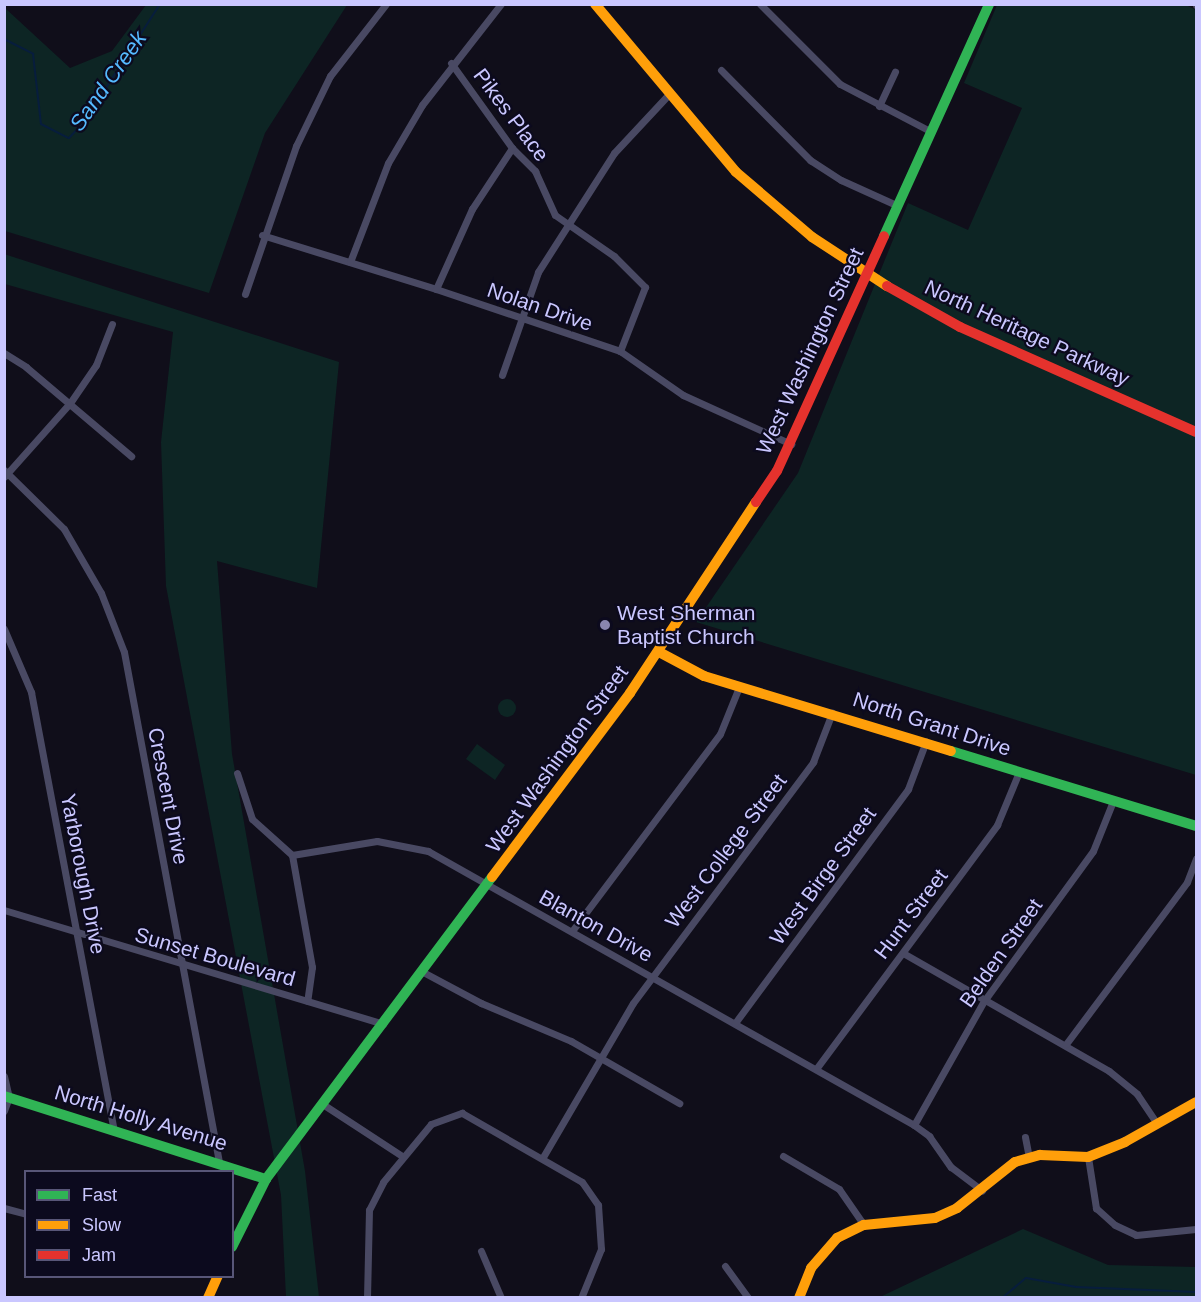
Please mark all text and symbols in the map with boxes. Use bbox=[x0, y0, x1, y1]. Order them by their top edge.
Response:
water label: Sand Creek bbox=[64, 26, 152, 136]
street label: Pikes Place bbox=[468, 64, 554, 166]
street label: West Washington Street bbox=[751, 244, 869, 458]
street label: North Heritage Parkway bbox=[921, 274, 1133, 392]
street label: Nolan Drive bbox=[484, 277, 596, 337]
place label: West Sherman Baptist Church bbox=[617, 600, 755, 650]
marker: West Sherman Baptist Church bbox=[598, 618, 612, 632]
street label: West Washington Street bbox=[481, 660, 633, 858]
street label: North Grant Drive bbox=[850, 687, 1014, 761]
street label: Crescent Drive bbox=[142, 725, 194, 867]
street label: West College Street bbox=[660, 769, 792, 933]
street label: Yarborough Drive bbox=[55, 792, 111, 956]
street label: West Birge Street bbox=[765, 802, 881, 950]
street label: Hunt Street bbox=[869, 864, 953, 964]
street label: Blanton Drive bbox=[535, 884, 657, 968]
street label: Belden Street bbox=[954, 894, 1048, 1012]
street label: Sunset Boulevard bbox=[132, 922, 298, 992]
street label: North Holly Avenue bbox=[51, 1080, 231, 1156]
legend bbox=[24, 1170, 234, 1278]
text: Fast bbox=[82, 1185, 117, 1205]
text: Slow bbox=[82, 1215, 121, 1235]
text: Jam bbox=[82, 1245, 116, 1265]

